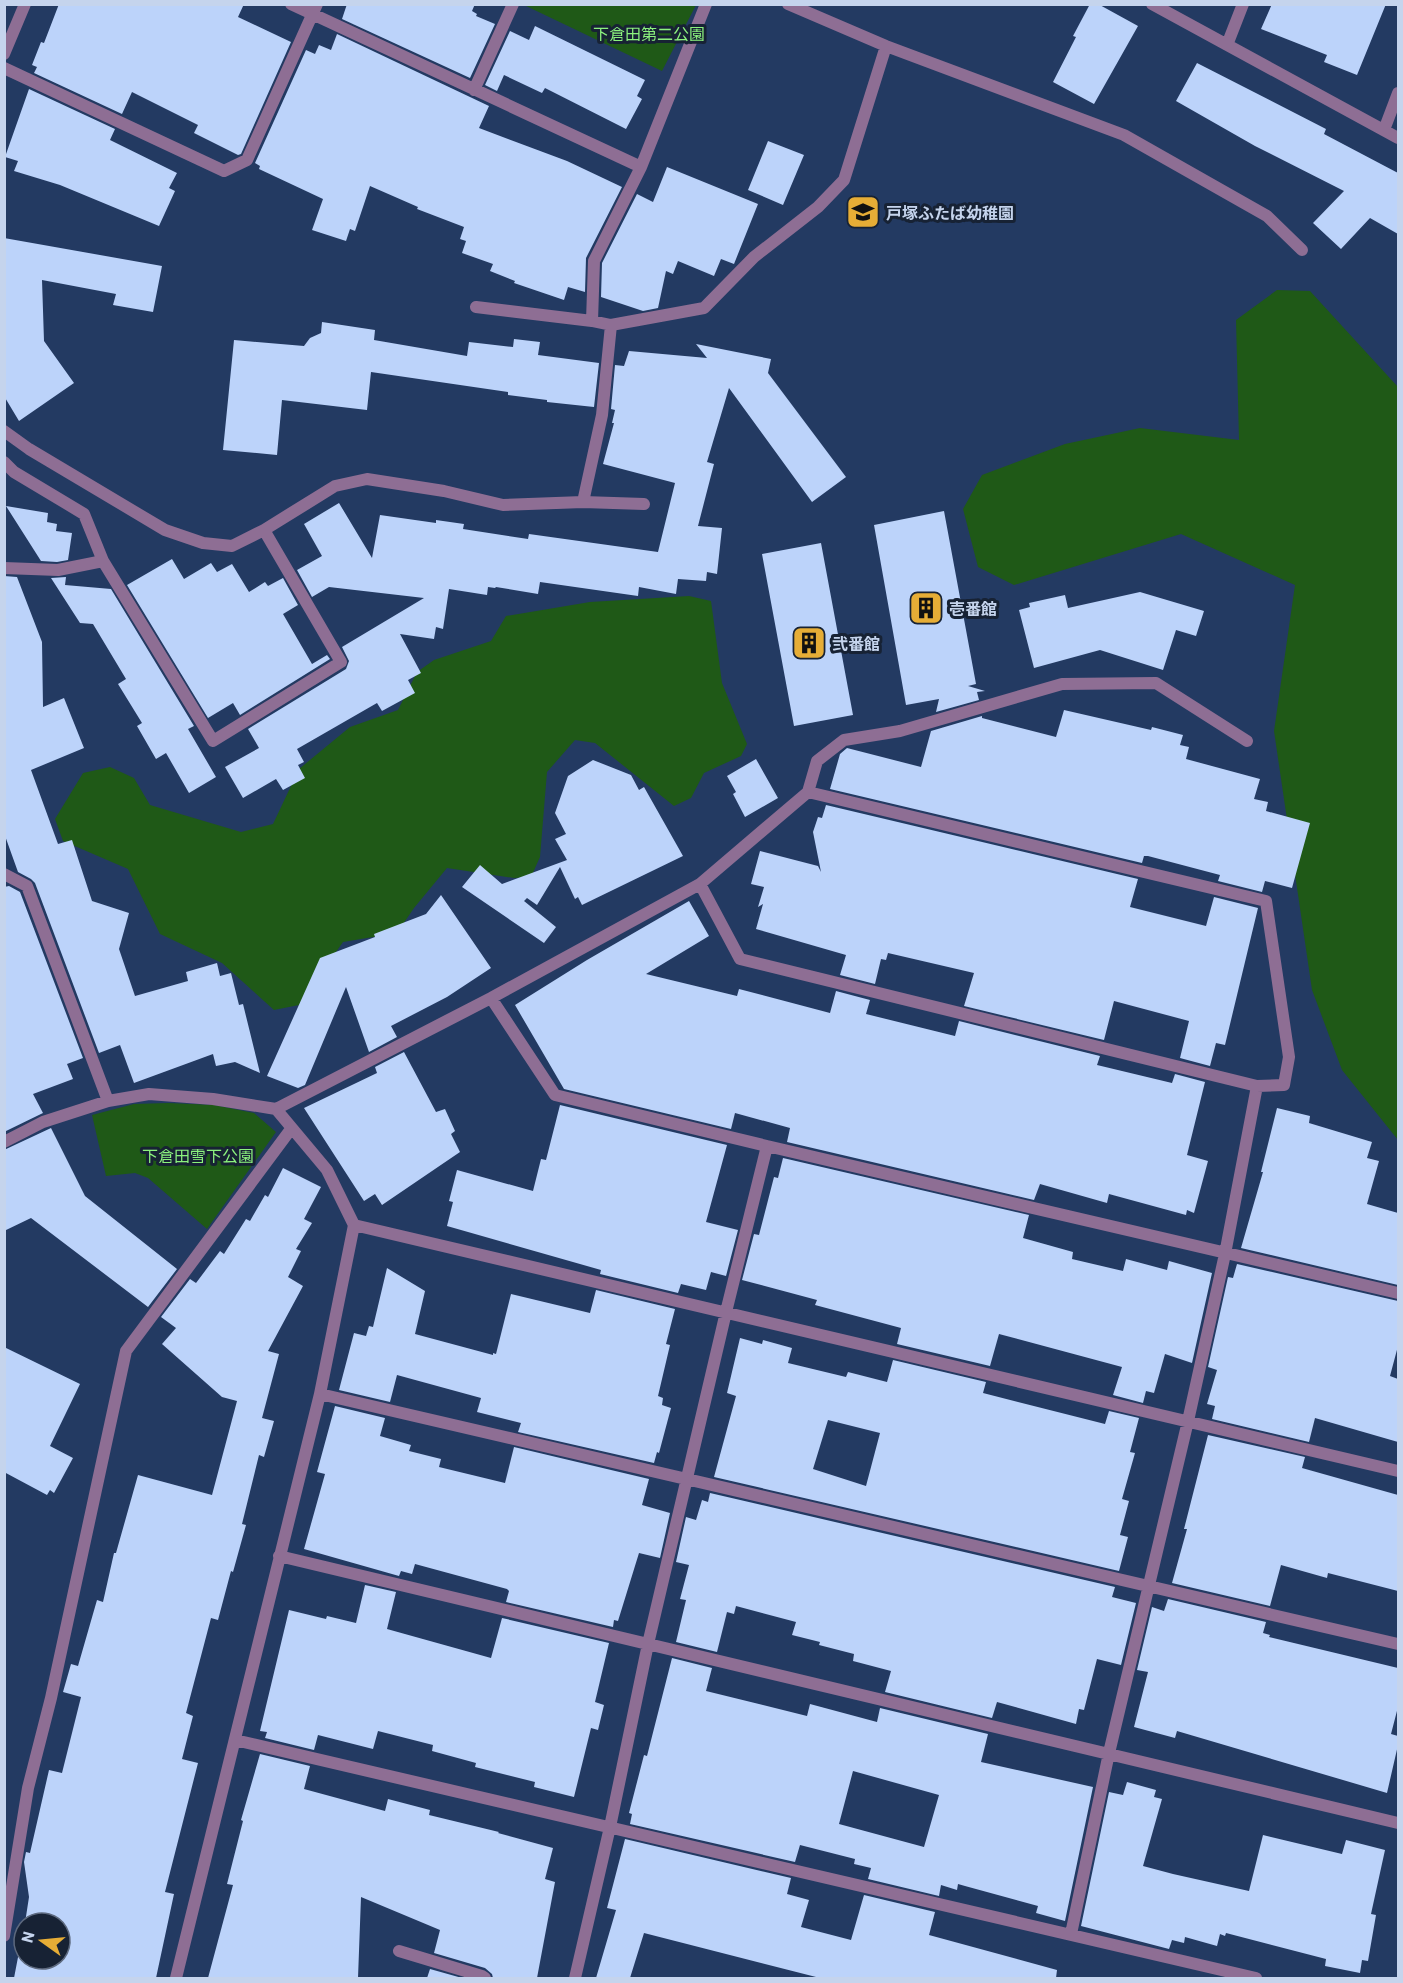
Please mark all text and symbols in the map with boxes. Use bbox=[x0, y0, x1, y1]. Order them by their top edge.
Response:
park label: 下倉田第二公園 bbox=[593, 24, 705, 43]
school or university icon: 戸塚ふたば幼稚園 bbox=[845, 194, 881, 230]
place label: 戸塚ふたば幼稚園 bbox=[886, 203, 1014, 222]
building icon: 壱番館 bbox=[908, 590, 944, 626]
place label: 壱番館 bbox=[949, 599, 997, 618]
building icon: 弐番館 bbox=[791, 625, 827, 661]
place label: 弐番館 bbox=[832, 634, 880, 653]
park label: 下倉田雪下公園 bbox=[142, 1146, 254, 1165]
north arrow bbox=[12, 1911, 72, 1971]
text: N bbox=[16, 1929, 38, 1945]

